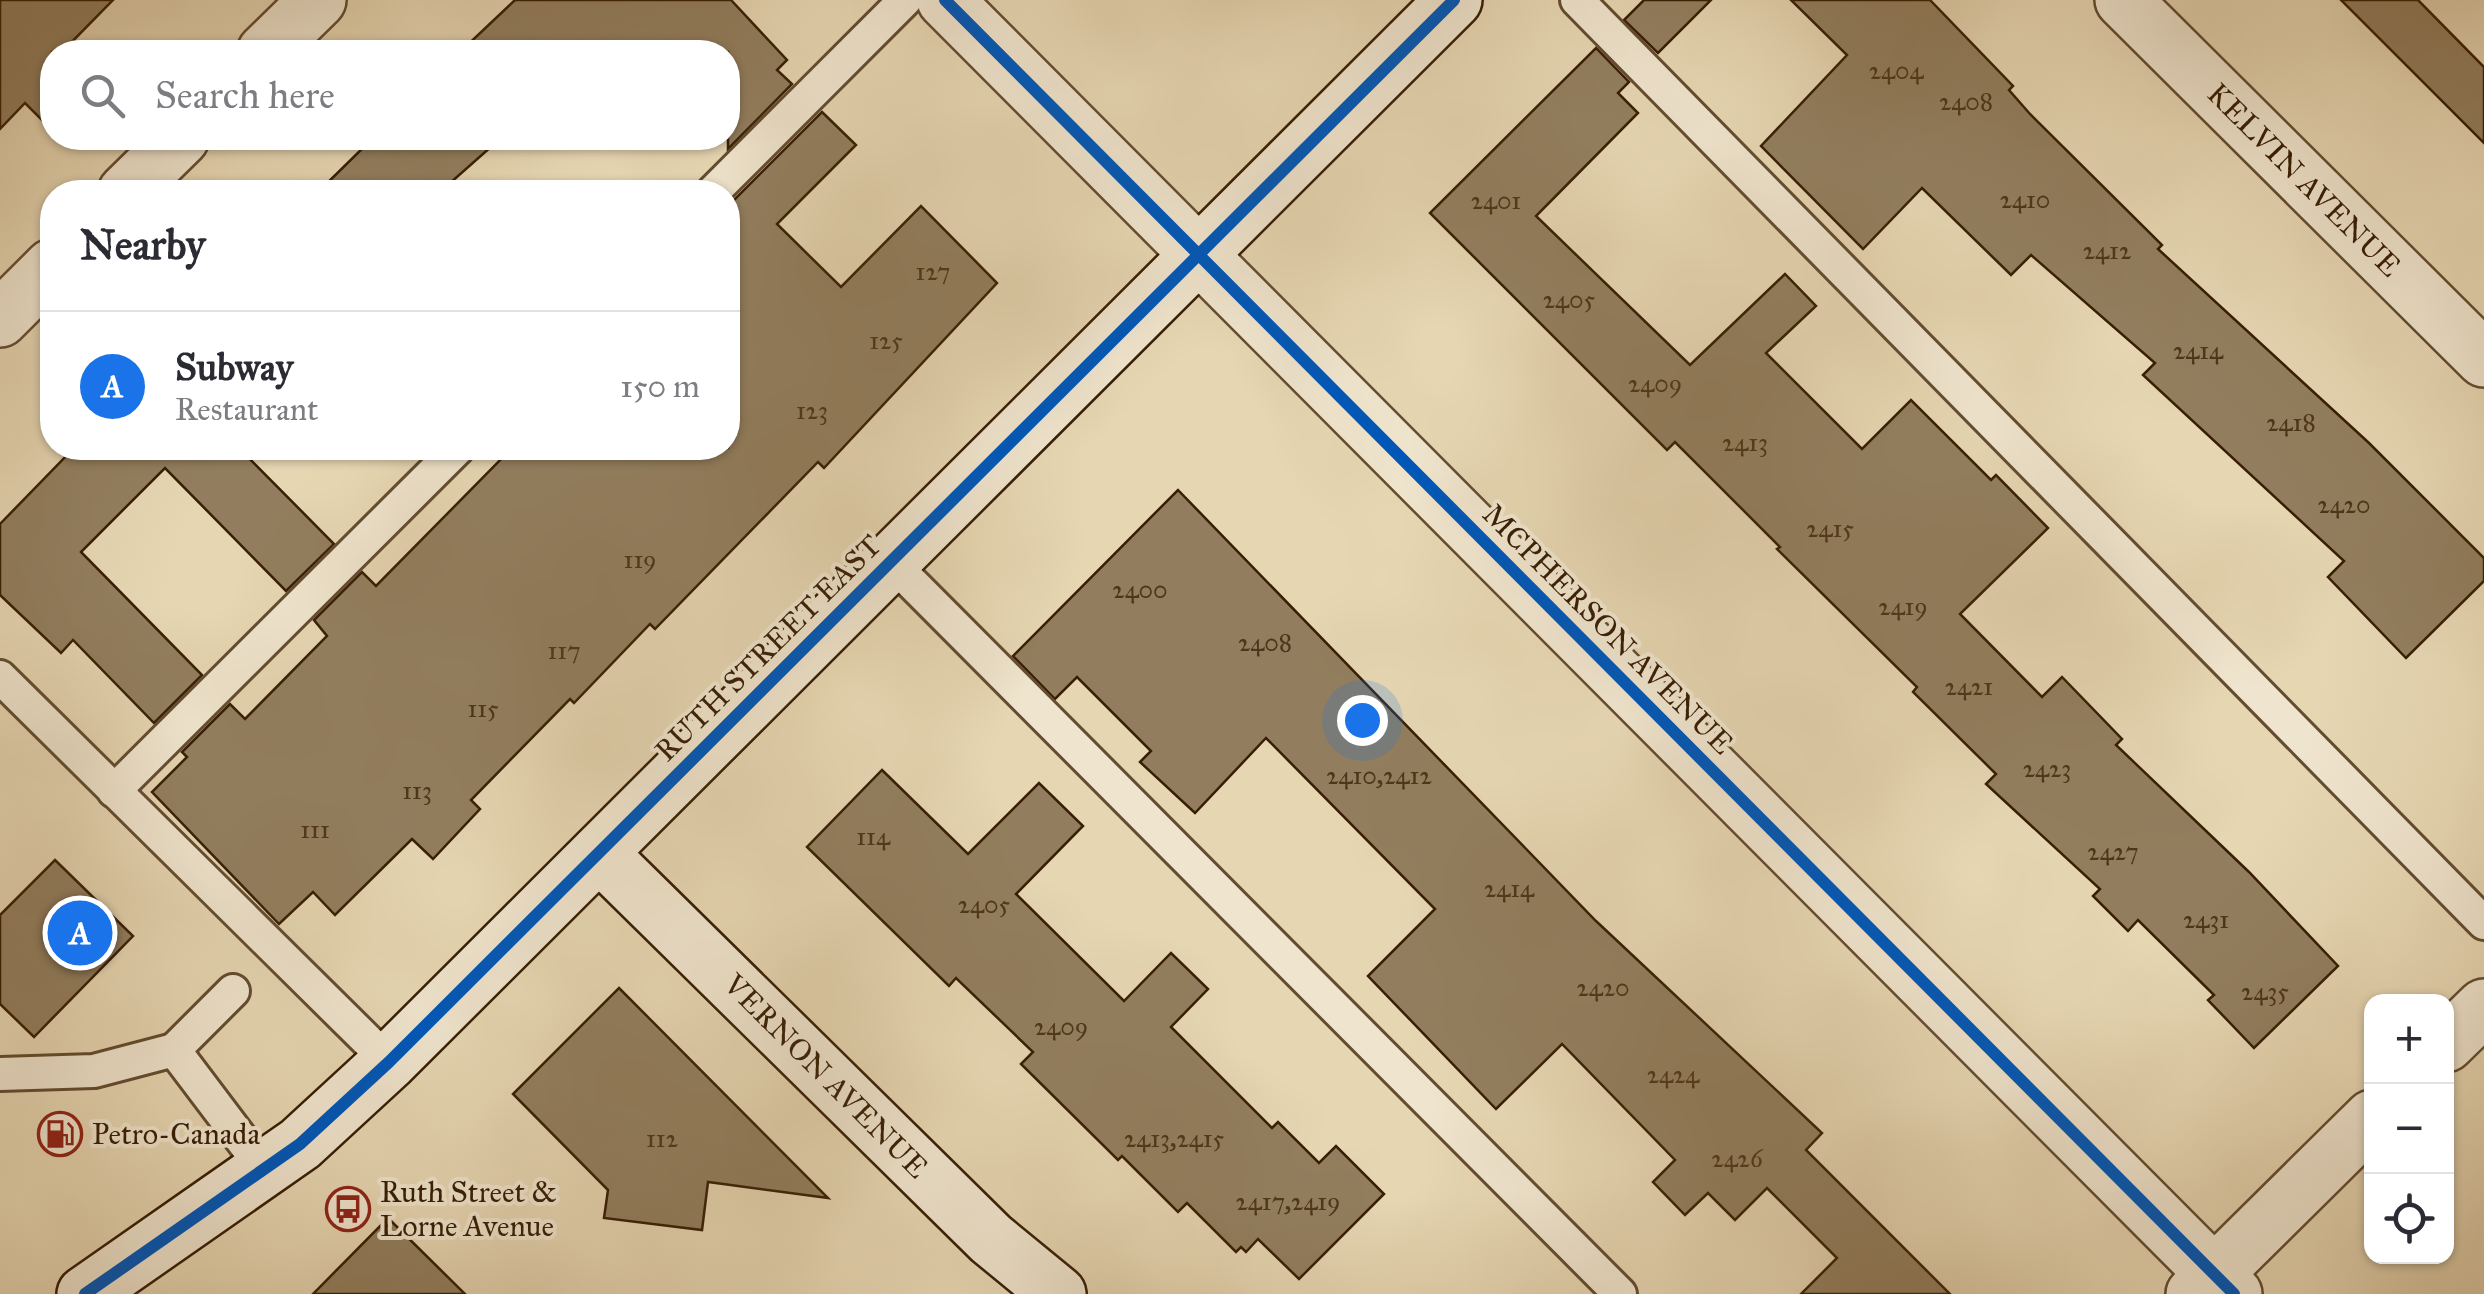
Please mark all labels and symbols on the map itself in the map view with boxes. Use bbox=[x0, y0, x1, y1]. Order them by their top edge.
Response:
house number: 2404 bbox=[1869, 55, 1924, 86]
street label: KELVIN AVENUE bbox=[2200, 76, 2408, 284]
house number: 2408 bbox=[1939, 86, 1993, 117]
house number: 2410 bbox=[2000, 184, 2050, 215]
house number: 2401 bbox=[1471, 185, 1521, 216]
house number: 2412 bbox=[2083, 235, 2132, 266]
house number: 127 bbox=[916, 256, 950, 287]
house number: 2405 bbox=[1543, 284, 1596, 315]
house number: 125 bbox=[869, 325, 903, 356]
house number: 2414 bbox=[2173, 335, 2224, 366]
house number: 2409 bbox=[1628, 368, 1682, 399]
house number: 123 bbox=[796, 395, 828, 426]
house number: 2418 bbox=[2266, 407, 2316, 438]
house number: 2413 bbox=[1722, 427, 1768, 458]
house number: 2420 bbox=[2317, 489, 2371, 520]
street label: MCPHERSON AVENUE bbox=[1475, 496, 1741, 762]
house number: 2415 bbox=[1806, 513, 1854, 544]
street label: RUTH STREET EAST bbox=[647, 527, 889, 769]
house number: 119 bbox=[624, 544, 657, 575]
house number: 2400 bbox=[1112, 574, 1168, 605]
house number: 2419 bbox=[1878, 591, 1928, 622]
house number: 2408 bbox=[1238, 627, 1292, 658]
house number: 117 bbox=[547, 635, 581, 666]
house number: 2421 bbox=[1945, 671, 1993, 702]
house number: 115 bbox=[467, 693, 499, 724]
your location bbox=[1337, 695, 1388, 746]
house number: 2423 bbox=[2023, 753, 2071, 784]
house number: 2410,2412 bbox=[1326, 760, 1432, 791]
house number: 113 bbox=[402, 775, 432, 806]
house number: 111 bbox=[300, 814, 330, 845]
house number: 114 bbox=[856, 821, 891, 852]
house number: 2427 bbox=[2087, 836, 2139, 867]
house number: 2414 bbox=[1484, 873, 1535, 904]
house number: 2405 bbox=[958, 889, 1011, 920]
pin: A bbox=[48, 896, 112, 970]
house number: 2431 bbox=[2183, 904, 2229, 935]
street label: VERNON AVENUE bbox=[716, 966, 936, 1186]
house number: 2420 bbox=[1576, 972, 1630, 1003]
house number: 2435 bbox=[2241, 976, 2289, 1007]
house number: 2409 bbox=[1034, 1011, 1088, 1042]
house number: 2424 bbox=[1647, 1059, 1700, 1090]
fuel station icon: Petro-Canada bbox=[37, 1111, 83, 1157]
place label: Petro-Canada bbox=[92, 1116, 260, 1152]
house number: 112 bbox=[646, 1123, 679, 1154]
house number: 2413,2415 bbox=[1124, 1123, 1224, 1154]
house number: 2426 bbox=[1711, 1143, 1764, 1174]
place label: Ruth Street & Lorne Avenue bbox=[380, 1174, 557, 1244]
bus stop icon: Ruth Street & Lorne Avenue bbox=[325, 1186, 371, 1232]
house number: 2417,2419 bbox=[1236, 1186, 1340, 1217]

